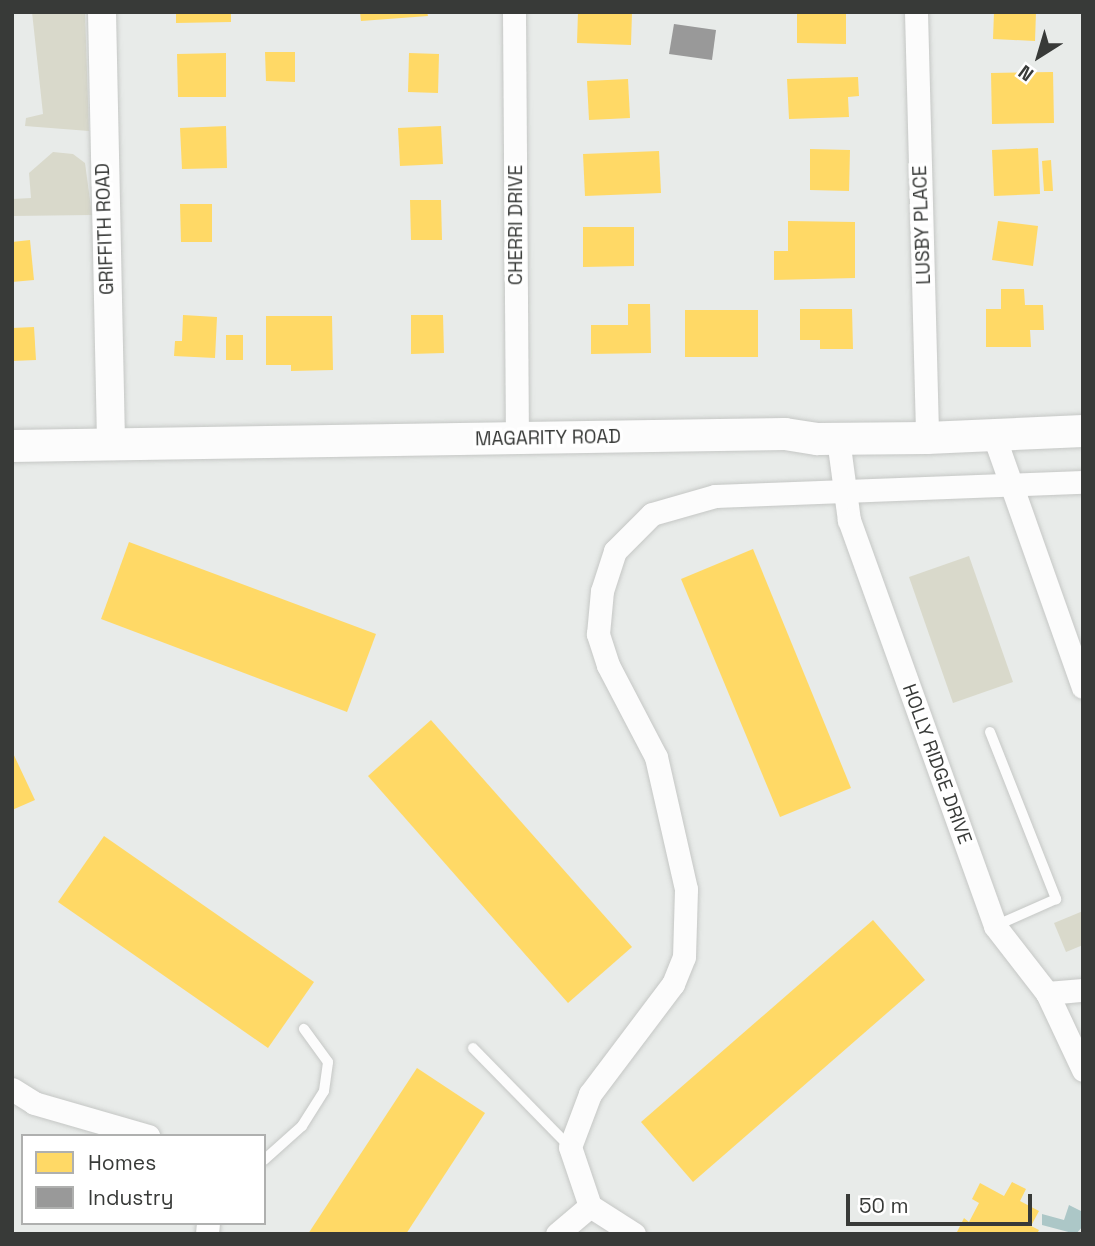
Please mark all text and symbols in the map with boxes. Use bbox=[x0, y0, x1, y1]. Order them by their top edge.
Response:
north arrow bbox=[1004, 21, 1074, 91]
text: N bbox=[1013, 59, 1039, 87]
street label: GRIFFITH ROAD bbox=[91, 163, 119, 295]
street label: CHERRI DRIVE bbox=[505, 165, 527, 285]
street label: LUSBY PLACE bbox=[909, 165, 935, 285]
street label: MAGARITY ROAD bbox=[475, 425, 621, 451]
street label: HOLLY RIDGE DRIVE bbox=[897, 681, 977, 847]
legend bbox=[21, 1134, 266, 1225]
text: Homes bbox=[88, 1149, 156, 1176]
scale bar bbox=[850, 1180, 1036, 1224]
text: Industry bbox=[88, 1184, 174, 1211]
text: 50 m bbox=[859, 1192, 909, 1219]

